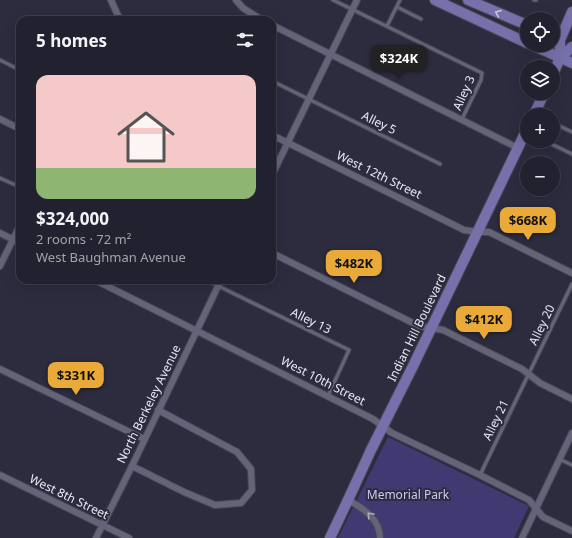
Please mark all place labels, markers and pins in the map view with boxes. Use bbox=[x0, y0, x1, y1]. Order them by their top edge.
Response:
pin: $324K bbox=[371, 45, 427, 79]
pin: $668K bbox=[500, 207, 556, 241]
pin: $482K bbox=[326, 250, 382, 284]
pin: $412K bbox=[456, 306, 512, 340]
pin: $331K bbox=[48, 362, 104, 396]

